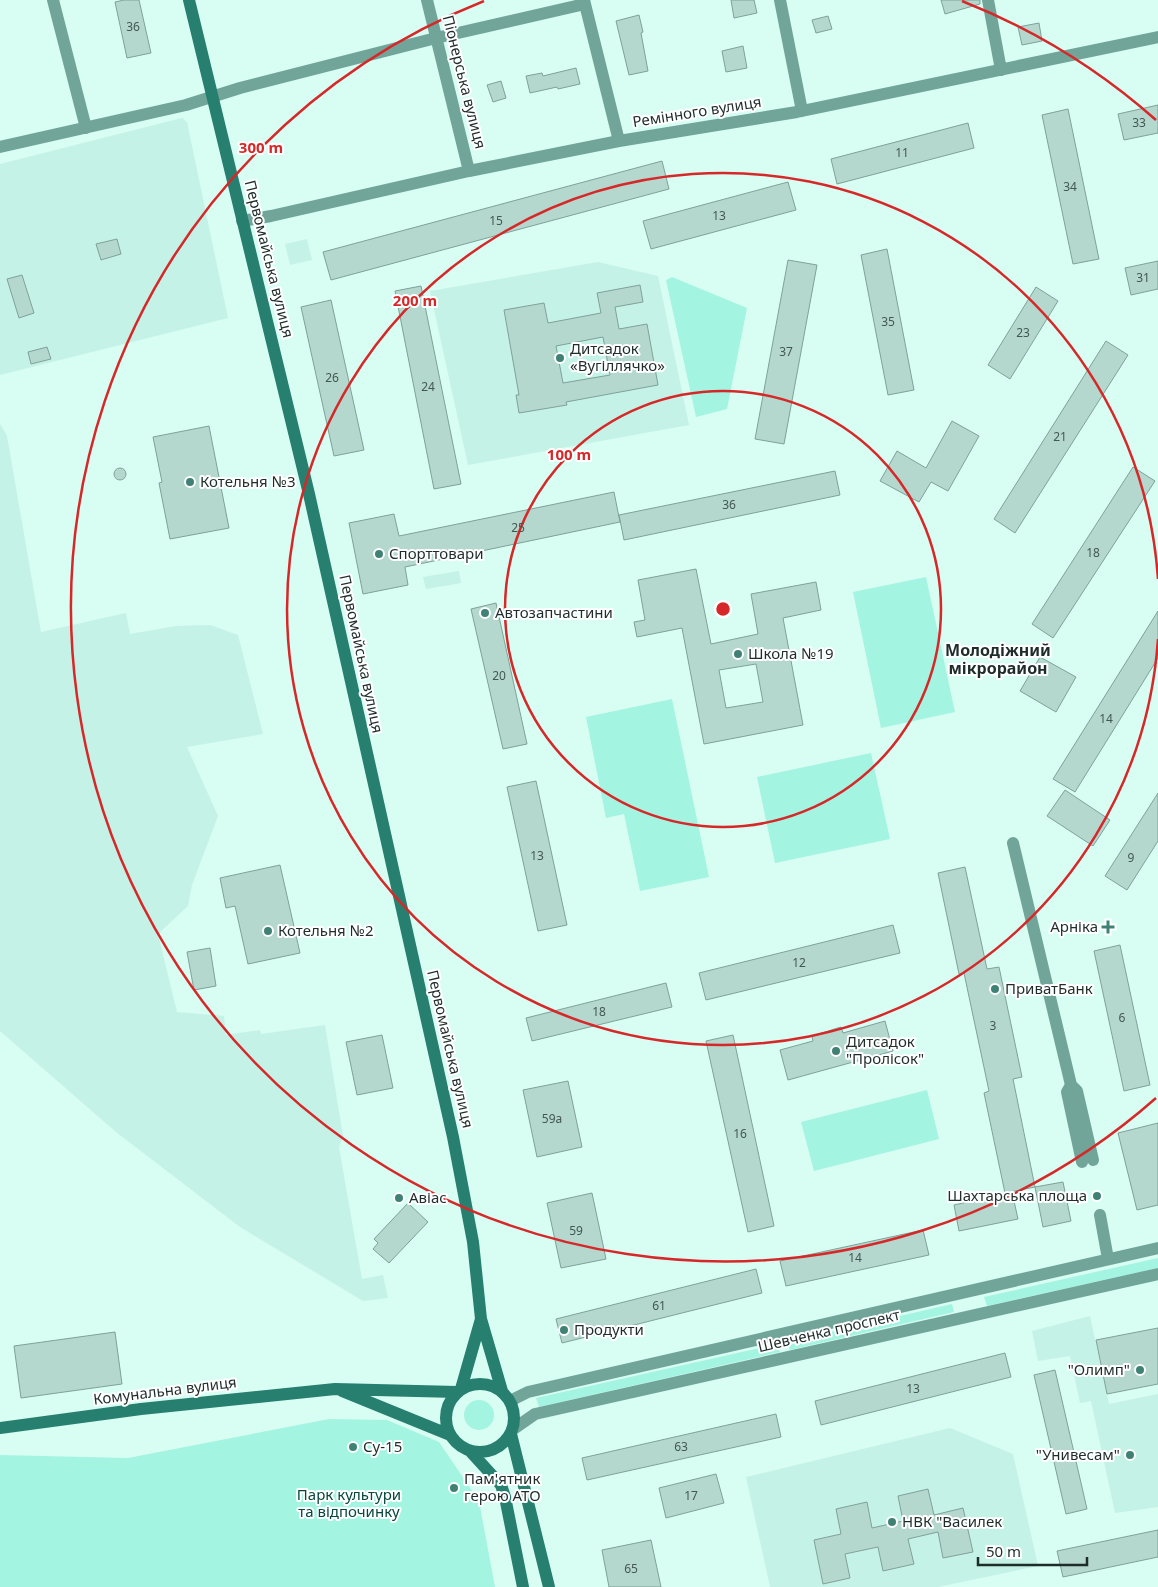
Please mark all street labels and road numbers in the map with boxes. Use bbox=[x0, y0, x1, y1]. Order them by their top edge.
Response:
street label: Піонерська вулиця bbox=[439, 13, 491, 151]
street label: Ремінного вулиця bbox=[631, 91, 763, 131]
street label: Первомайська вулиця bbox=[241, 178, 299, 340]
street label: Первомайська вулиця bbox=[335, 573, 389, 735]
street label: Первомайська вулиця bbox=[423, 968, 479, 1130]
street label: Шевченка проспект bbox=[756, 1304, 902, 1356]
street label: Комунальна вулиця bbox=[92, 1371, 238, 1409]

